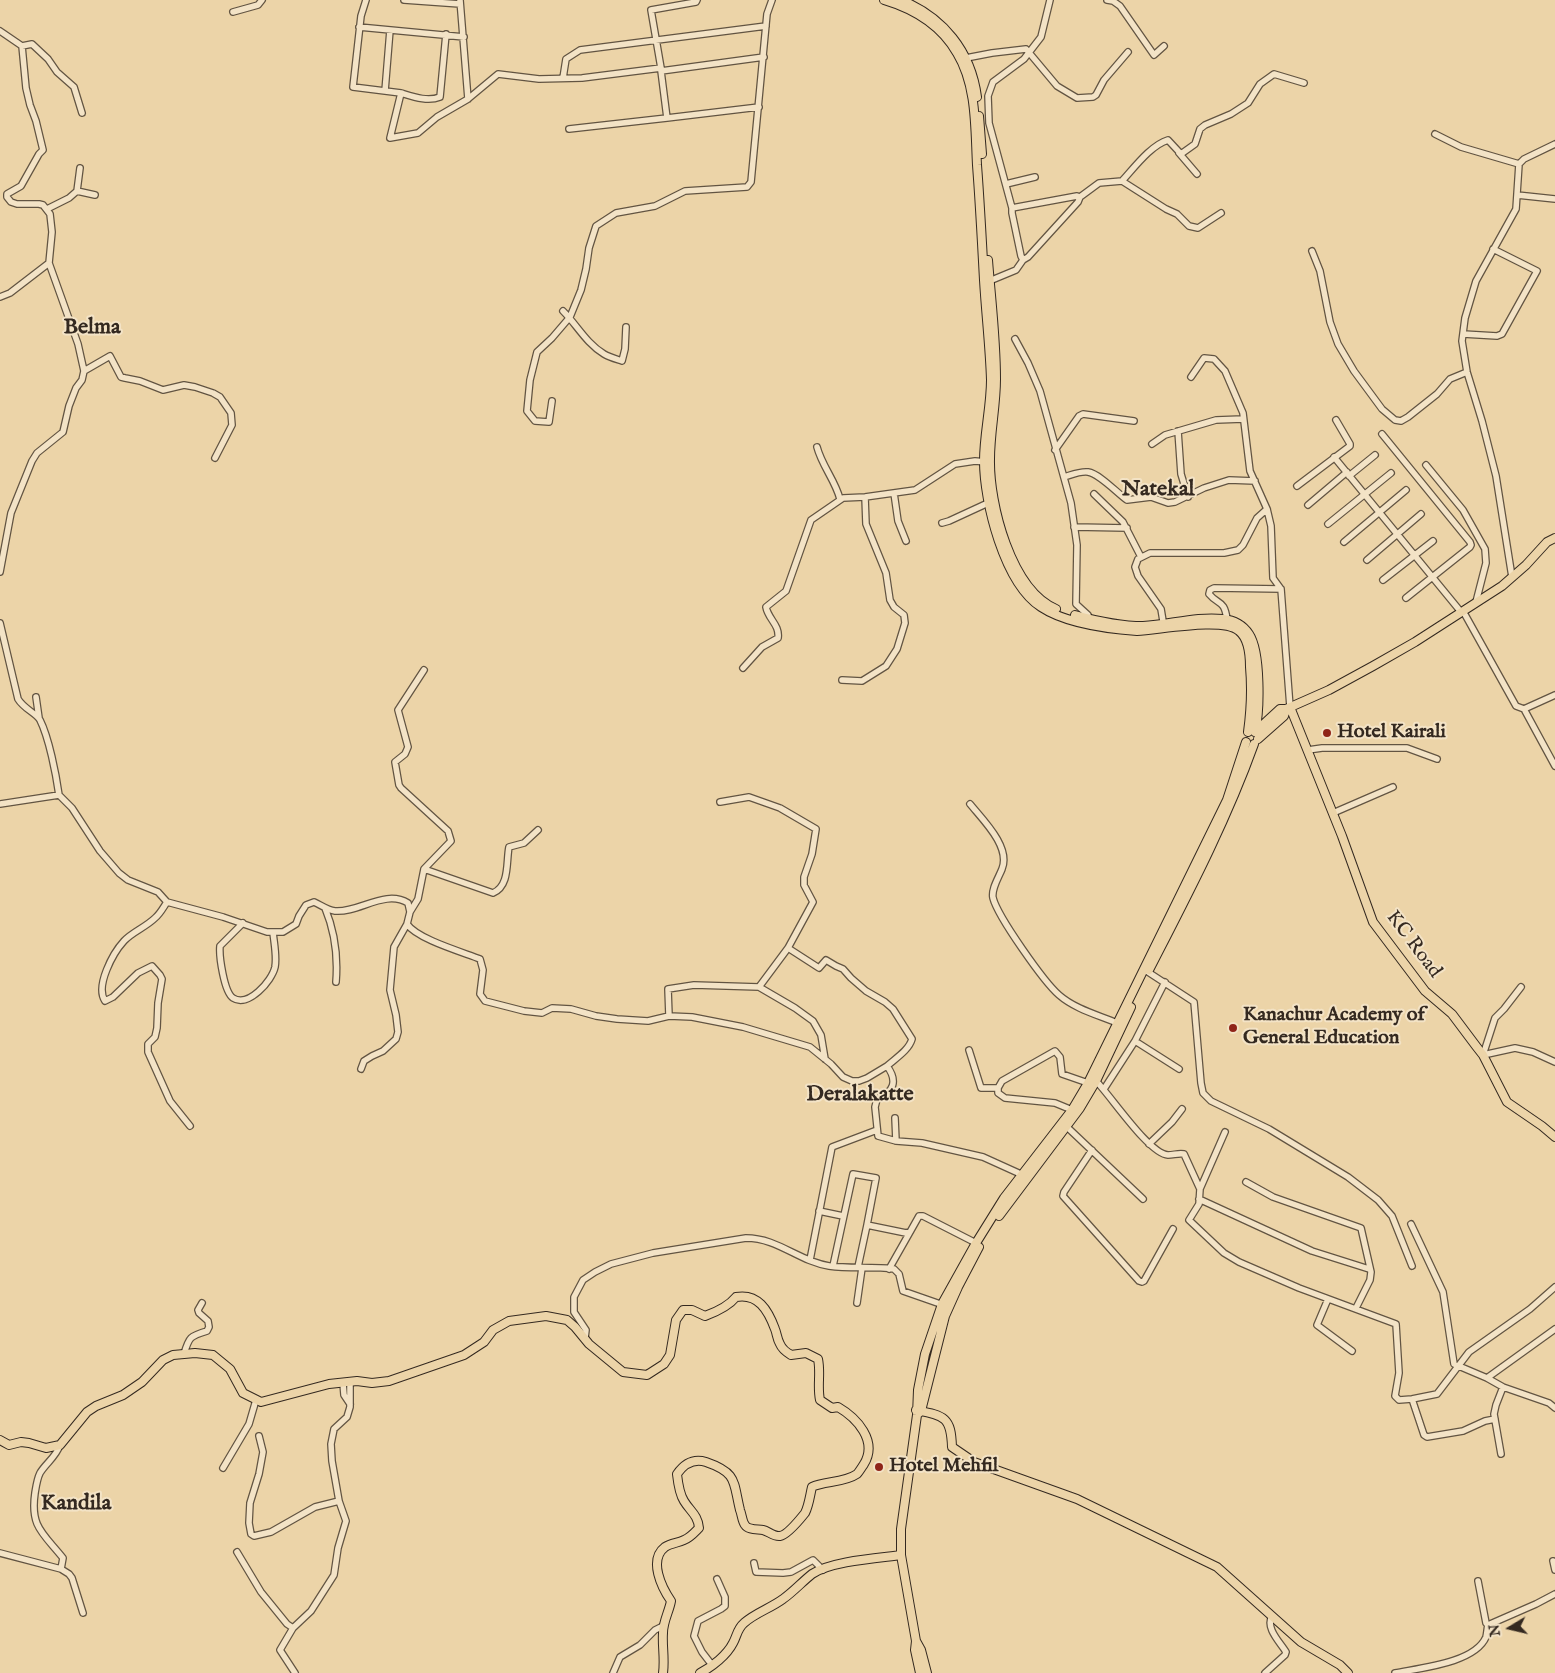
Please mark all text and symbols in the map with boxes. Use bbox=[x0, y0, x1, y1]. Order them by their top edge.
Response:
district label: Belma bbox=[63, 315, 121, 341]
district label: Natekal bbox=[1122, 477, 1194, 503]
place label: Hotel Kairali bbox=[1337, 721, 1446, 745]
marker: Hotel Kairali bbox=[1321, 727, 1333, 739]
street label: KC Road bbox=[1380, 907, 1446, 983]
place label: Kanachur Academy of General Education bbox=[1243, 1004, 1425, 1051]
marker: Kanachur Academy of General Education bbox=[1227, 1022, 1239, 1034]
district label: Deralakatte bbox=[806, 1082, 914, 1108]
place label: Hotel Mehfil bbox=[889, 1455, 998, 1479]
marker: Hotel Mehfil bbox=[873, 1461, 885, 1473]
district label: Kandila bbox=[41, 1491, 111, 1517]
north arrow bbox=[1485, 1603, 1535, 1653]
text: N bbox=[1485, 1623, 1505, 1638]

